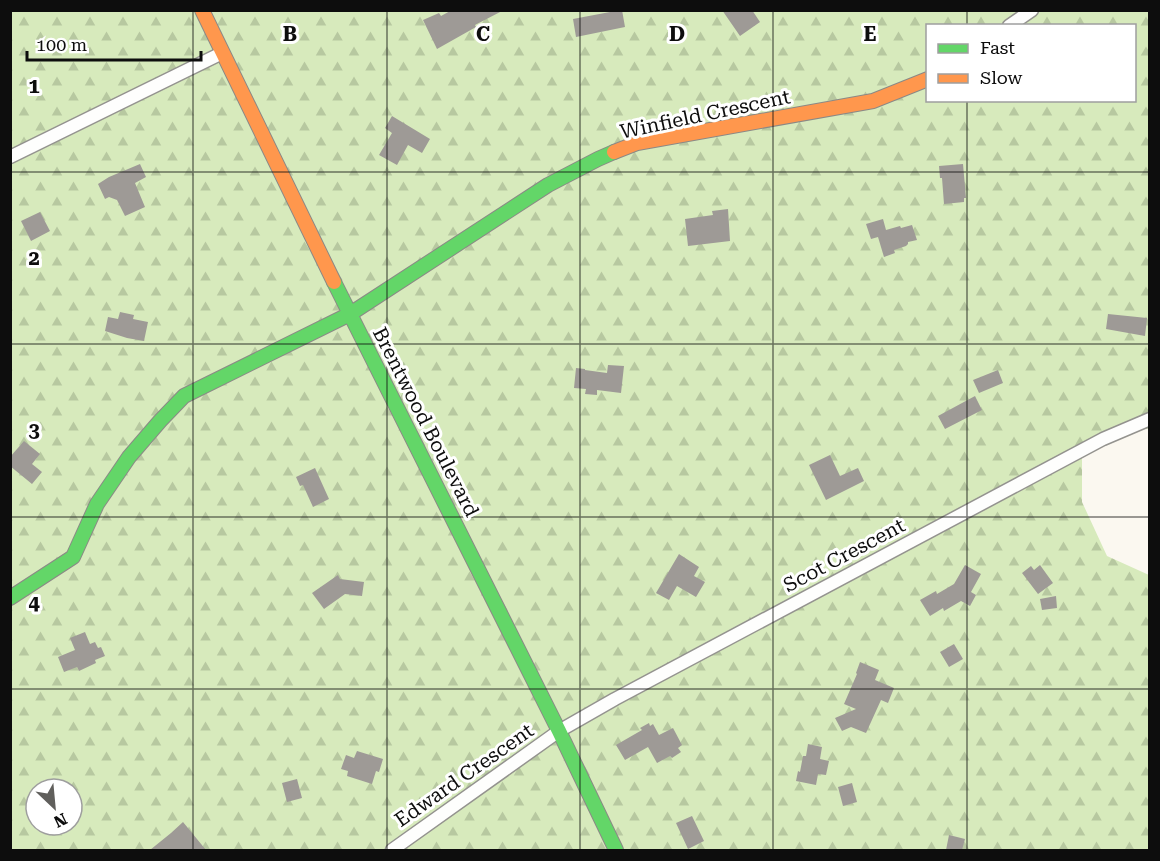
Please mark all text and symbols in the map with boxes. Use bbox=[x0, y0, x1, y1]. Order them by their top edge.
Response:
text: B bbox=[283, 22, 297, 46]
text: C bbox=[476, 22, 490, 46]
text: D bbox=[669, 22, 685, 46]
text: E bbox=[864, 22, 877, 46]
scale bar bbox=[27, 24, 201, 62]
legend bbox=[926, 24, 1136, 102]
text: 100 m bbox=[36, 34, 87, 55]
text: Fast bbox=[980, 37, 1015, 58]
text: Slow bbox=[980, 67, 1022, 88]
text: 1 bbox=[28, 74, 40, 98]
street label: Winfield Crescent bbox=[618, 84, 793, 144]
text: 2 bbox=[28, 246, 40, 270]
street label: Brentwood Boulevard bbox=[368, 323, 484, 521]
text: 3 bbox=[28, 418, 40, 442]
street label: Scot Crescent bbox=[779, 513, 909, 597]
text: 4 bbox=[28, 591, 40, 615]
street label: Edward Crescent bbox=[390, 718, 539, 832]
north arrow bbox=[24, 777, 84, 837]
text: N bbox=[51, 809, 70, 831]

